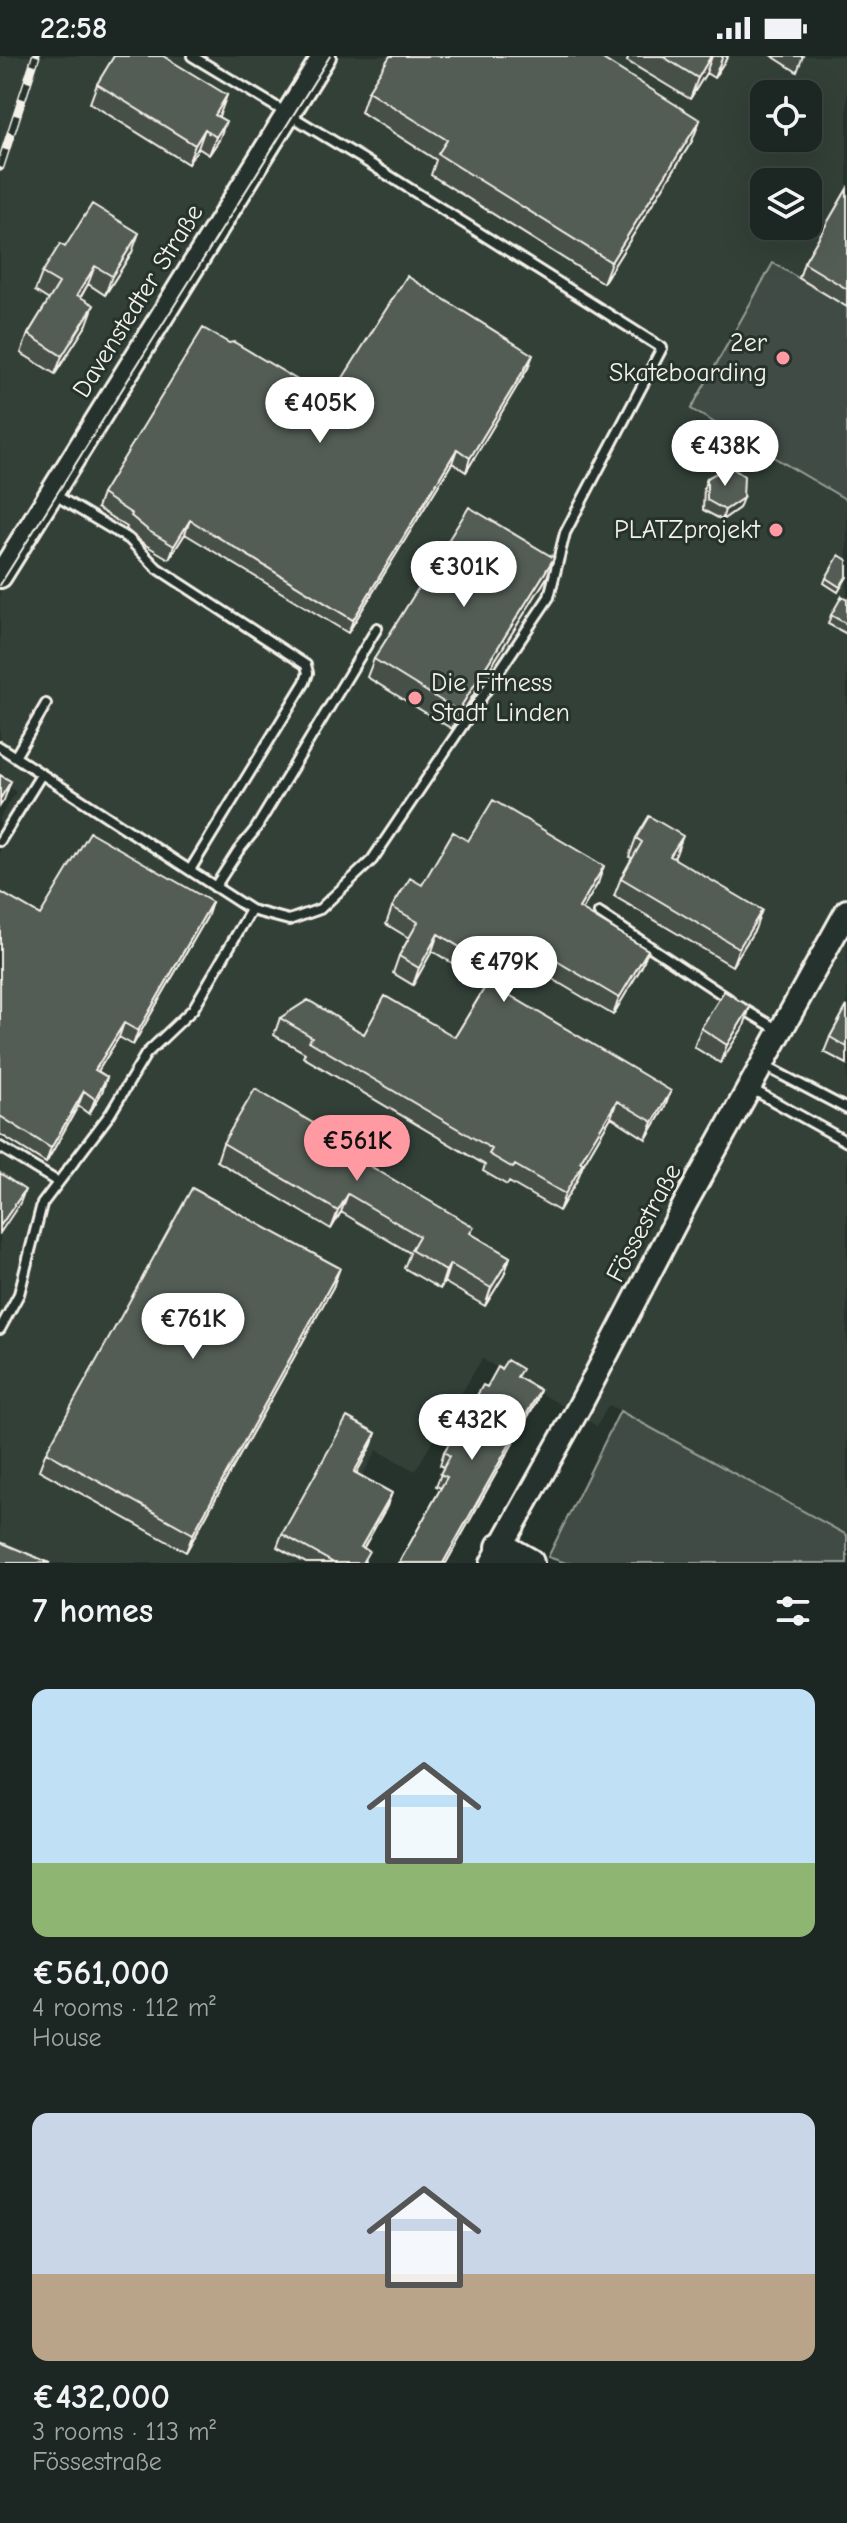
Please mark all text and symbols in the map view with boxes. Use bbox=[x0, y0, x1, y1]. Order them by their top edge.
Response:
text: 22:58 bbox=[40, 11, 107, 46]
map controls bbox=[750, 80, 822, 240]
button: locate bbox=[750, 80, 822, 152]
button: layers bbox=[750, 168, 822, 240]
street label: Davenstedter Straße bbox=[66, 199, 210, 403]
place label: 2er Skateboarding bbox=[609, 328, 768, 388]
marker: 2er Skateboarding bbox=[774, 349, 792, 367]
pin: €405K bbox=[264, 377, 376, 445]
text: €405K bbox=[283, 388, 357, 418]
pin: €438K bbox=[669, 420, 781, 488]
text: €438K bbox=[690, 431, 760, 461]
place label: PLATZprojekt bbox=[614, 515, 762, 545]
marker: PLATZprojekt bbox=[767, 521, 785, 539]
pin: €301K bbox=[408, 541, 520, 609]
text: €301K bbox=[429, 552, 499, 582]
place label: Die Fitness Stadt Linden bbox=[431, 668, 570, 728]
marker: Die Fitness Stadt Linden bbox=[406, 689, 424, 707]
pin: €479K bbox=[448, 936, 560, 1004]
text: €479K bbox=[469, 947, 539, 977]
pin: €561K bbox=[301, 1115, 413, 1183]
text: €561K bbox=[322, 1126, 392, 1156]
street label: Fössestraße bbox=[600, 1159, 688, 1287]
pin: €761K bbox=[137, 1293, 249, 1361]
text: €761K bbox=[160, 1304, 226, 1334]
pin: €432K bbox=[416, 1394, 528, 1462]
text: €432K bbox=[437, 1405, 507, 1435]
icon: filters bbox=[771, 1589, 815, 1633]
text: 7 homes bbox=[32, 1591, 153, 1631]
icon: home bbox=[352, 1741, 496, 1885]
text: €561,000 bbox=[32, 1953, 169, 1993]
text: 4 rooms · 112 m² bbox=[32, 1993, 216, 2023]
text: House bbox=[32, 2023, 102, 2053]
icon: home bbox=[352, 2165, 496, 2309]
text: €432,000 bbox=[32, 2377, 170, 2417]
text: 3 rooms · 113 m² bbox=[32, 2417, 216, 2447]
text: Fössestraße bbox=[32, 2447, 162, 2477]

